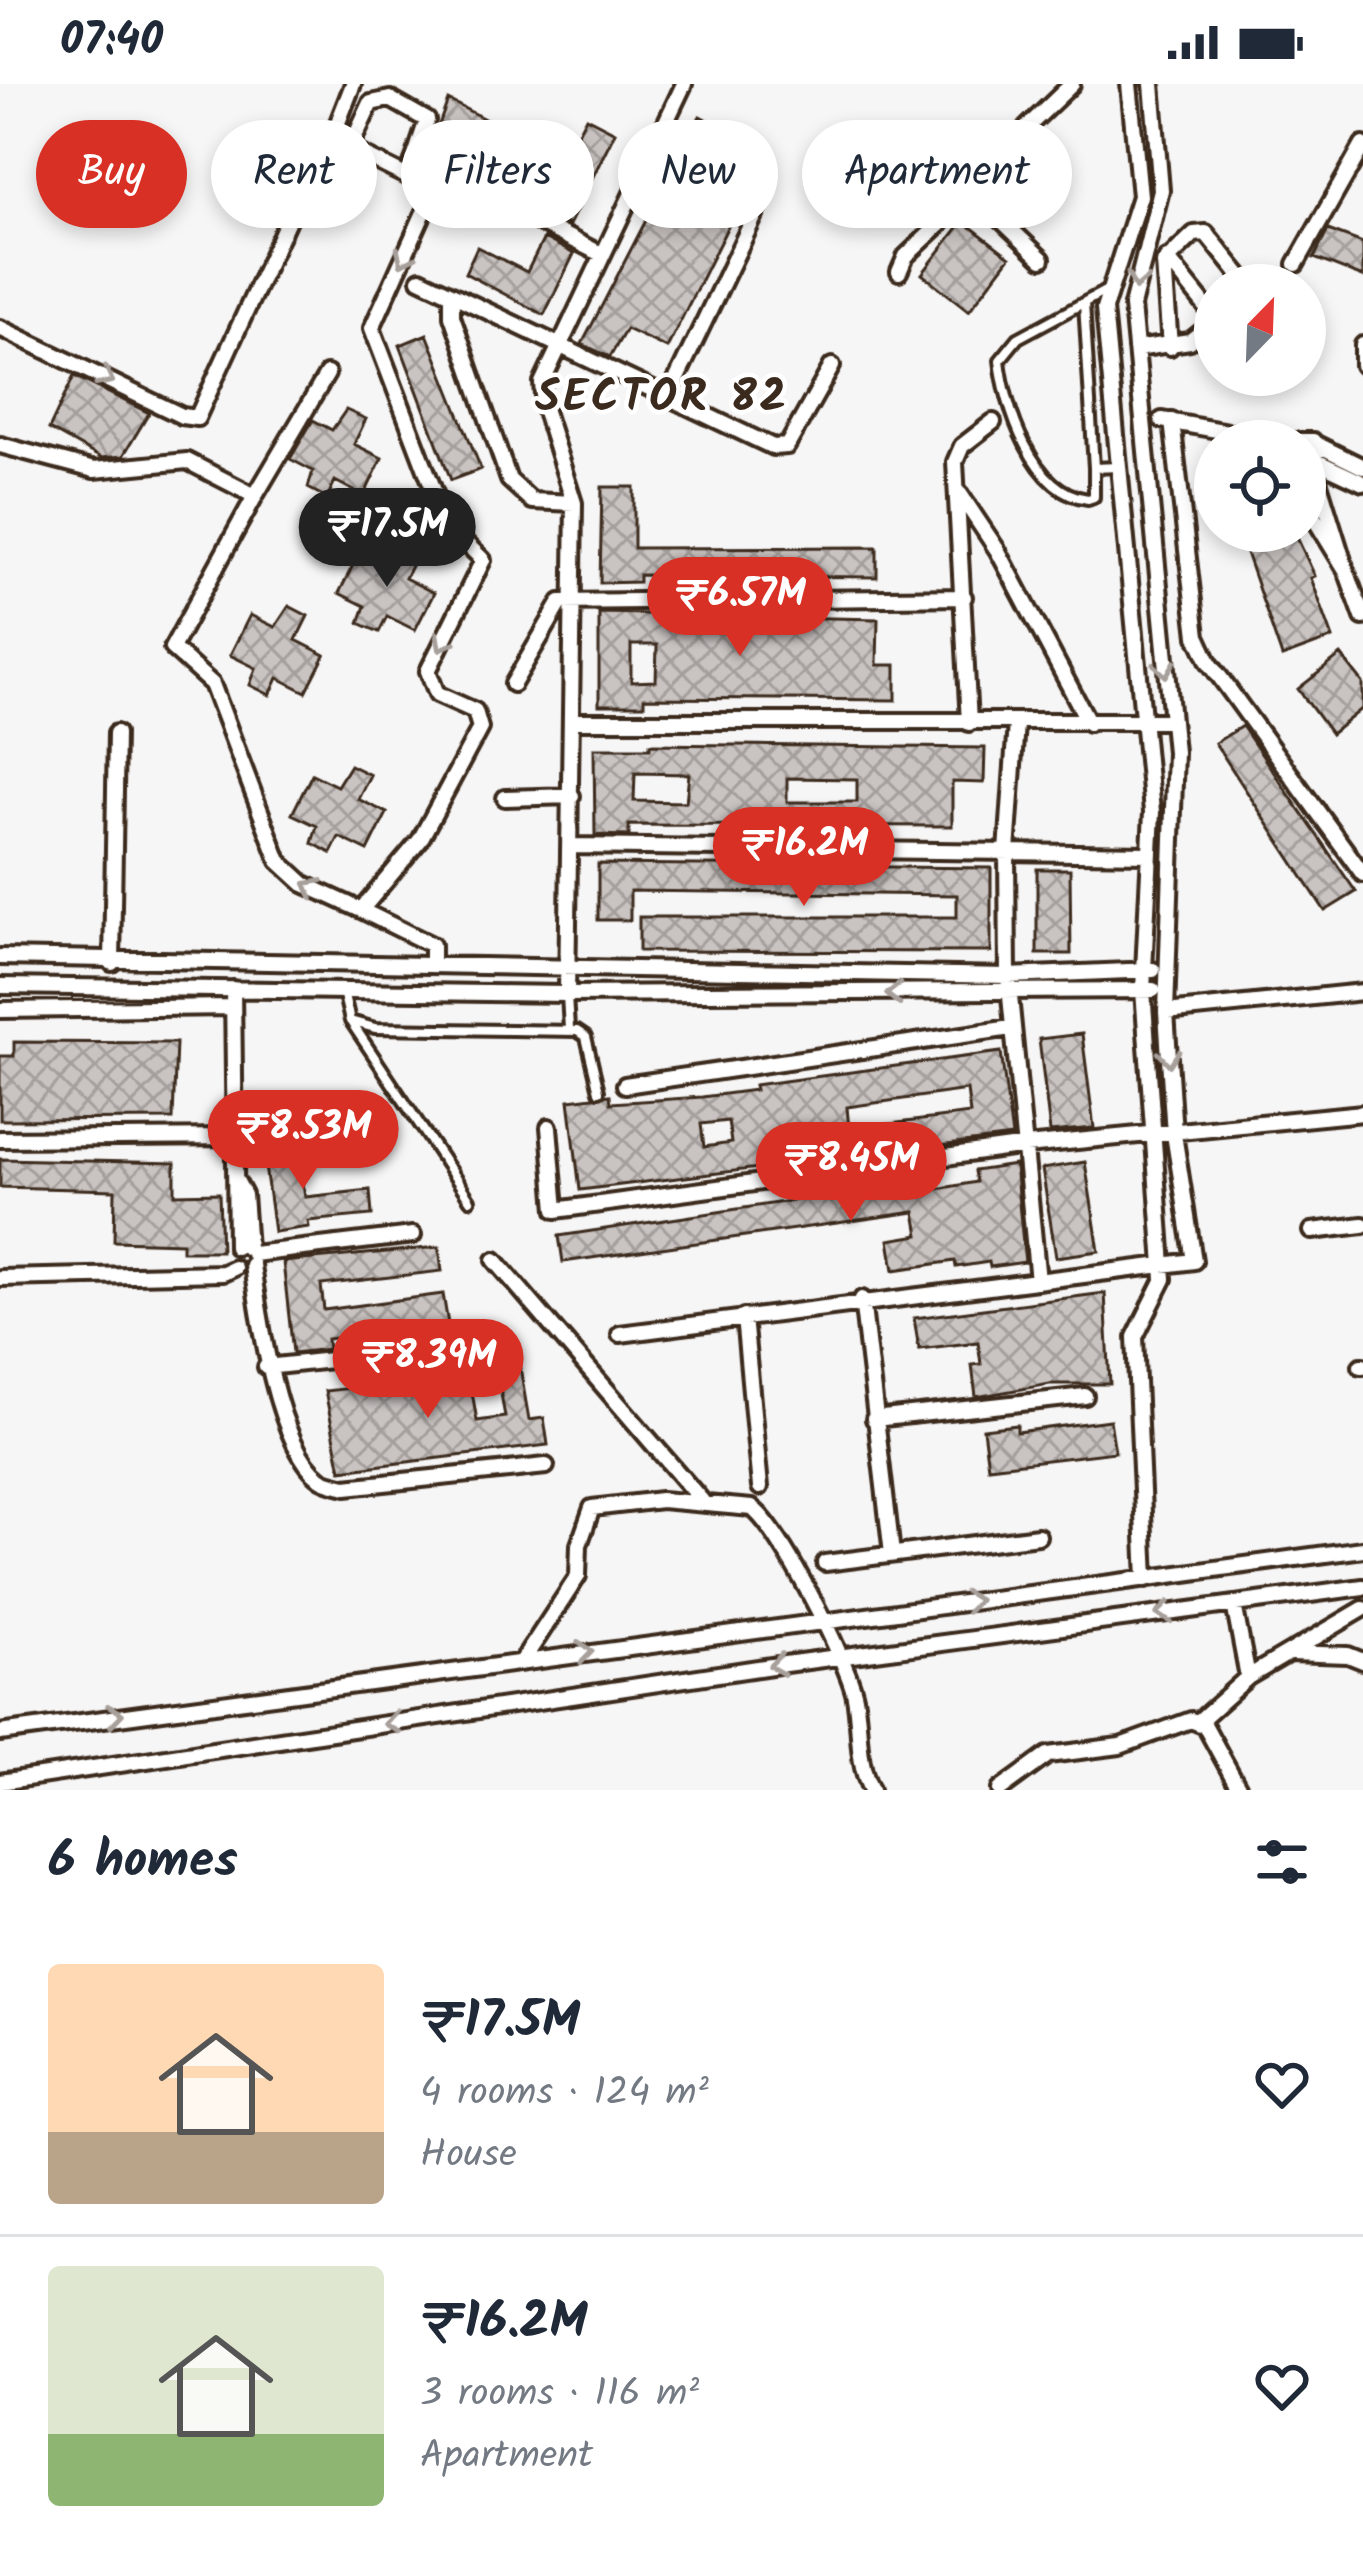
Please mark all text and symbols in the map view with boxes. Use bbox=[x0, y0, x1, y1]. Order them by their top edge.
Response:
text: 07:40 bbox=[60, 6, 163, 78]
chip: Buy bbox=[36, 120, 187, 228]
chip: Rent bbox=[211, 120, 377, 228]
chip: Filters bbox=[401, 120, 594, 228]
chip: New bbox=[618, 120, 778, 228]
chip: Apartment bbox=[802, 120, 1072, 228]
one-way arrow bbox=[395, 246, 419, 267]
north arrow bbox=[1194, 264, 1326, 396]
map controls bbox=[1194, 264, 1326, 552]
one-way arrow bbox=[1125, 270, 1150, 291]
district label: SECTOR 82 bbox=[535, 363, 789, 435]
one-way arrow bbox=[94, 364, 116, 387]
button: locate bbox=[1194, 420, 1326, 552]
pin: ₹17.5M bbox=[289, 488, 485, 590]
text: ₹17.5M bbox=[326, 496, 448, 558]
pin: ₹6.57M bbox=[642, 557, 838, 659]
text: ₹6.57M bbox=[674, 565, 806, 627]
one-way arrow bbox=[434, 630, 457, 651]
one-way arrow bbox=[1151, 659, 1177, 679]
pin: ₹16.2M bbox=[706, 807, 902, 909]
text: ₹16.2M bbox=[740, 815, 868, 877]
one-way arrow bbox=[303, 878, 325, 901]
one-way arrow bbox=[884, 981, 902, 1007]
one-way arrow bbox=[1156, 1049, 1182, 1068]
pin: ₹8.53M bbox=[205, 1090, 401, 1192]
text: ₹8.53M bbox=[235, 1098, 371, 1160]
pin: ₹8.45M bbox=[753, 1122, 949, 1224]
text: ₹8.45M bbox=[783, 1130, 919, 1192]
pin: ₹8.39M bbox=[330, 1319, 526, 1421]
text: ₹8.39M bbox=[360, 1327, 496, 1389]
one-way arrow bbox=[962, 1589, 982, 1615]
one-way arrow bbox=[1154, 1600, 1174, 1626]
one-way arrow bbox=[575, 1639, 595, 1665]
one-way arrow bbox=[767, 1651, 787, 1677]
one-way arrow bbox=[106, 1703, 125, 1729]
one-way arrow bbox=[382, 1709, 401, 1735]
text: 6 homes bbox=[48, 1822, 238, 1903]
icon: filters bbox=[1249, 1829, 1315, 1895]
text: ₹17.5M bbox=[420, 1982, 580, 2063]
icon: home bbox=[144, 2012, 288, 2156]
icon: heart bbox=[1249, 2051, 1315, 2117]
text: 4 rooms · 124 m² bbox=[420, 2063, 709, 2125]
text: House bbox=[420, 2125, 517, 2187]
text: ₹16.2M bbox=[420, 2283, 588, 2364]
icon: home bbox=[144, 2314, 288, 2458]
icon: heart bbox=[1249, 2353, 1315, 2419]
text: 3 rooms · 116 m² bbox=[420, 2364, 699, 2426]
text: Apartment bbox=[420, 2426, 593, 2488]

